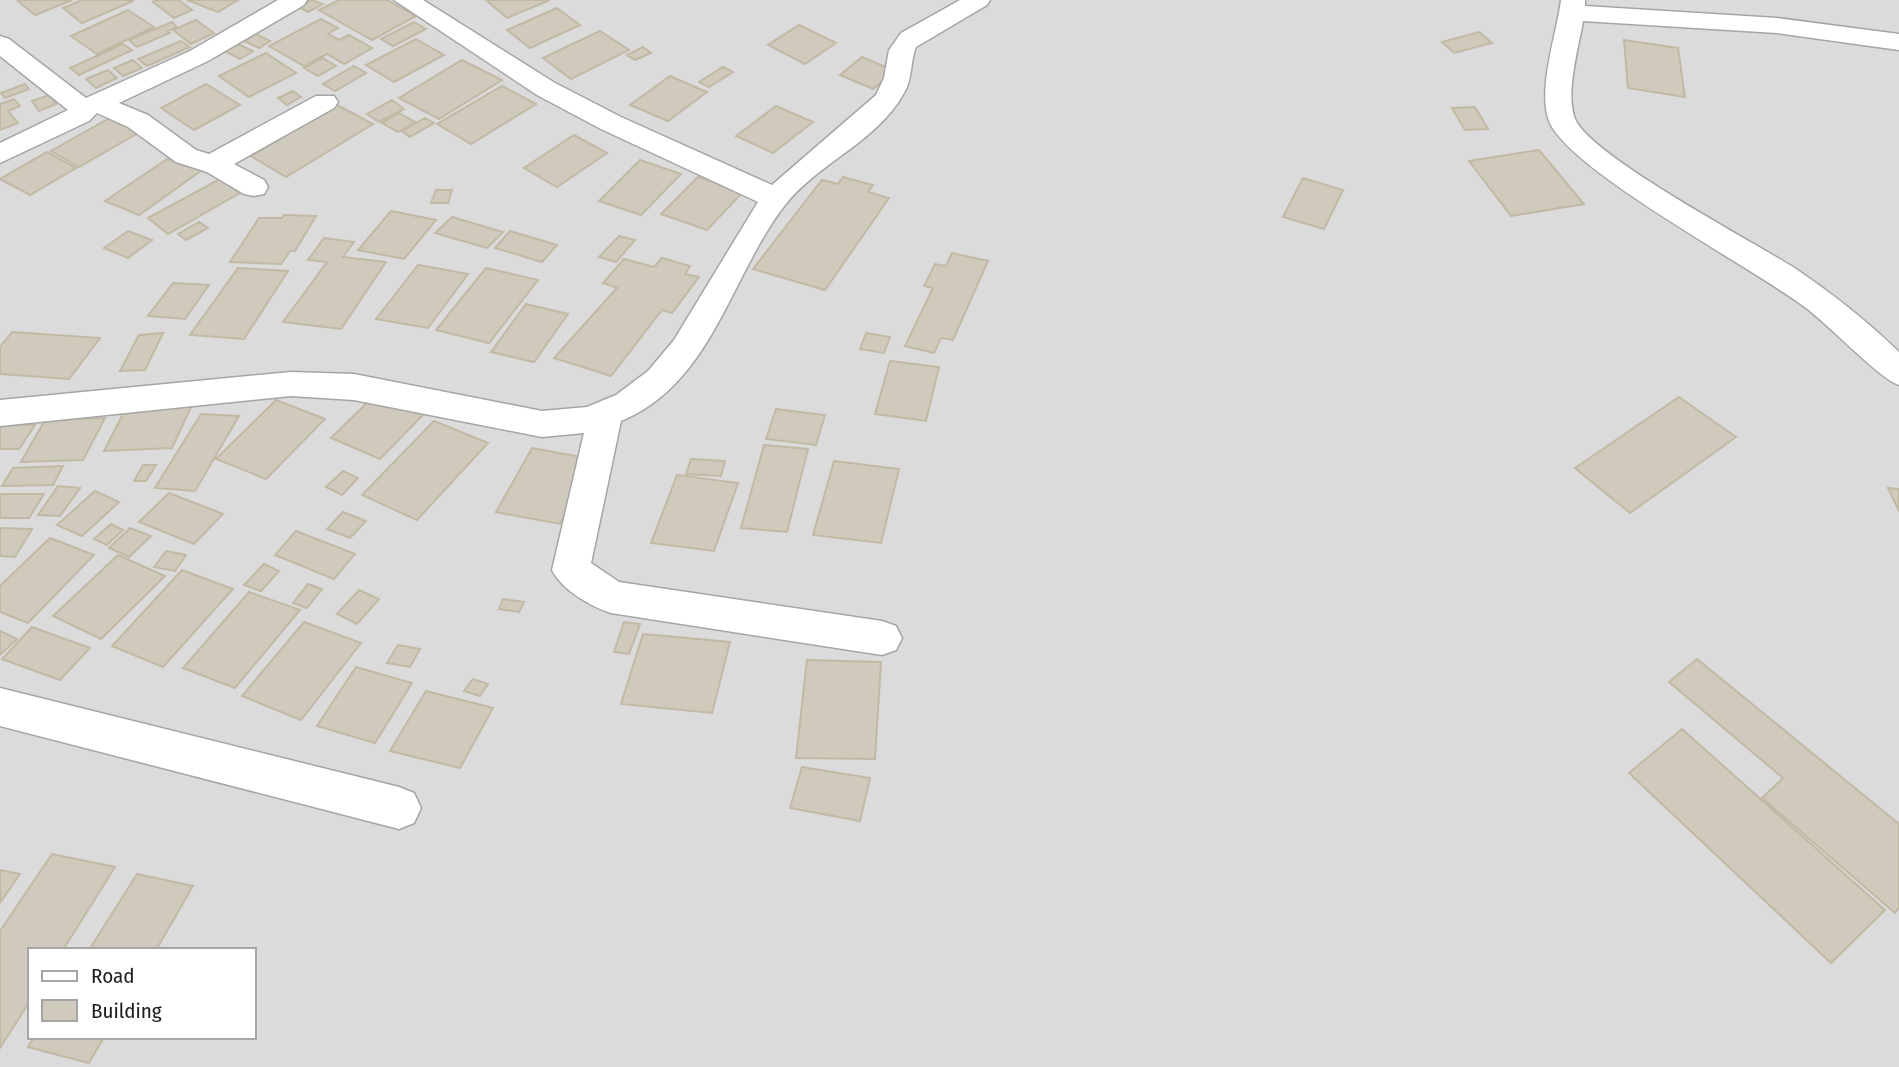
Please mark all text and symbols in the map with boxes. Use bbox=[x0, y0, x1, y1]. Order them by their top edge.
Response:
legend bbox=[28, 948, 256, 1039]
text: Road bbox=[91, 963, 135, 989]
text: Building bbox=[91, 998, 162, 1024]

